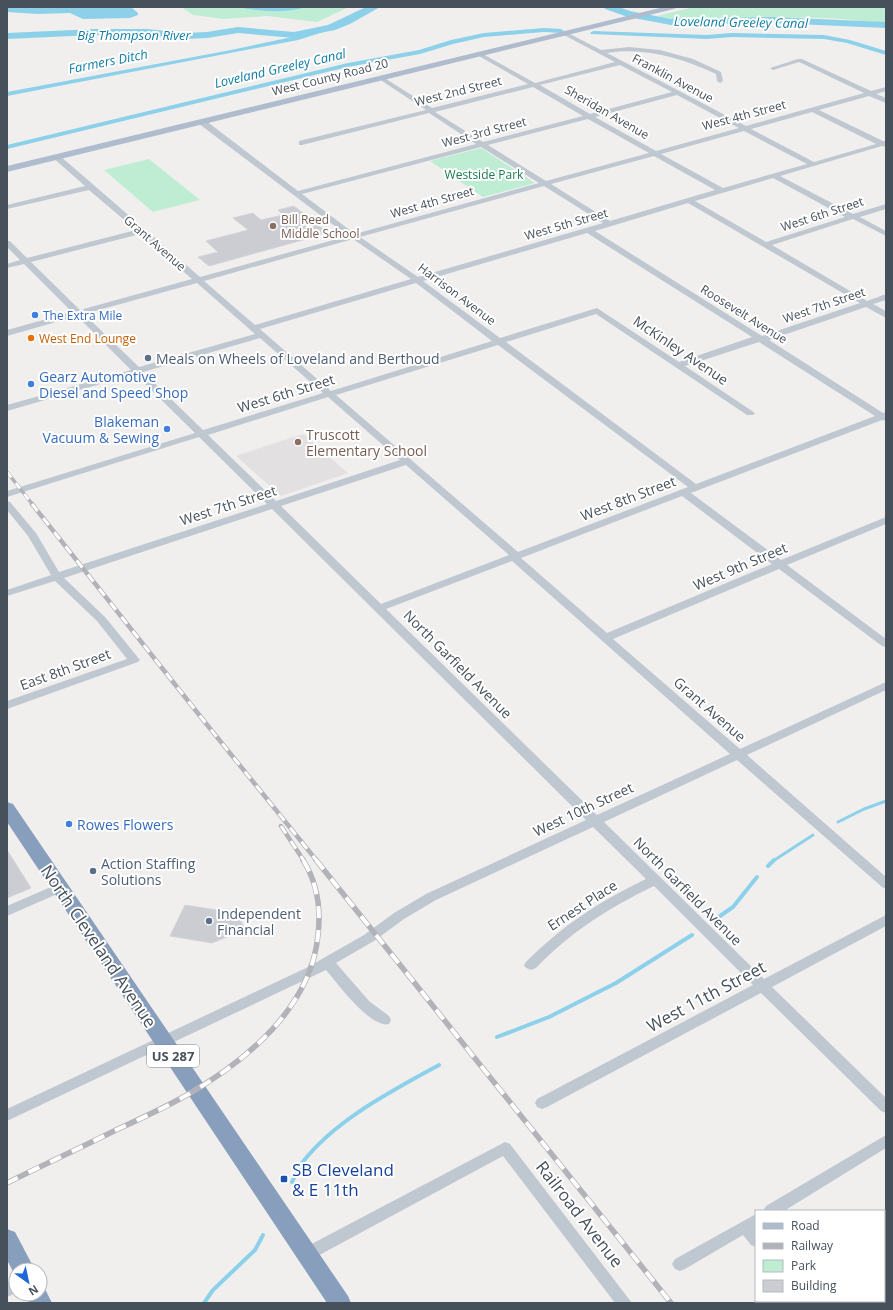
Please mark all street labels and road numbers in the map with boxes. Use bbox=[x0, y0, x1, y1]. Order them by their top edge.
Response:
street label: Franklin Avenue bbox=[629, 49, 717, 107]
street label: West County Road 20 bbox=[270, 54, 390, 100]
street label: West 2nd Street bbox=[413, 72, 503, 110]
street label: Sheridan Avenue bbox=[562, 81, 653, 143]
street label: West 4th Street bbox=[700, 96, 788, 134]
street label: West 3rd Street bbox=[440, 113, 528, 151]
street label: West 4th Street bbox=[388, 182, 476, 222]
street label: West 6th Street bbox=[778, 193, 866, 235]
street label: West 5th Street bbox=[522, 204, 610, 244]
street label: Grant Avenue bbox=[120, 211, 190, 275]
street label: Harrison Avenue bbox=[415, 259, 500, 329]
street label: Roosevelt Avenue bbox=[697, 280, 791, 348]
street label: West 7th Street bbox=[781, 283, 867, 327]
street label: McKinley Avenue bbox=[630, 311, 732, 389]
street label: West 6th Street bbox=[235, 369, 337, 417]
street label: West 8th Street bbox=[578, 471, 678, 525]
street label: West 7th Street bbox=[177, 480, 279, 530]
street label: West 9th Street bbox=[690, 538, 790, 594]
street label: North Garfield Avenue bbox=[400, 606, 516, 722]
street label: East 8th Street bbox=[17, 644, 113, 694]
street label: Grant Avenue bbox=[670, 672, 750, 746]
street label: West 10th Street bbox=[530, 777, 636, 841]
street label: North Garfield Avenue bbox=[630, 833, 746, 949]
street label: North Cleveland Avenue bbox=[36, 860, 162, 1032]
street label: Ernest Place bbox=[543, 875, 621, 935]
street label: West 11th Street bbox=[642, 955, 770, 1037]
road number: US 287 bbox=[147, 1045, 199, 1067]
street label: Railroad Avenue bbox=[531, 1156, 629, 1272]

